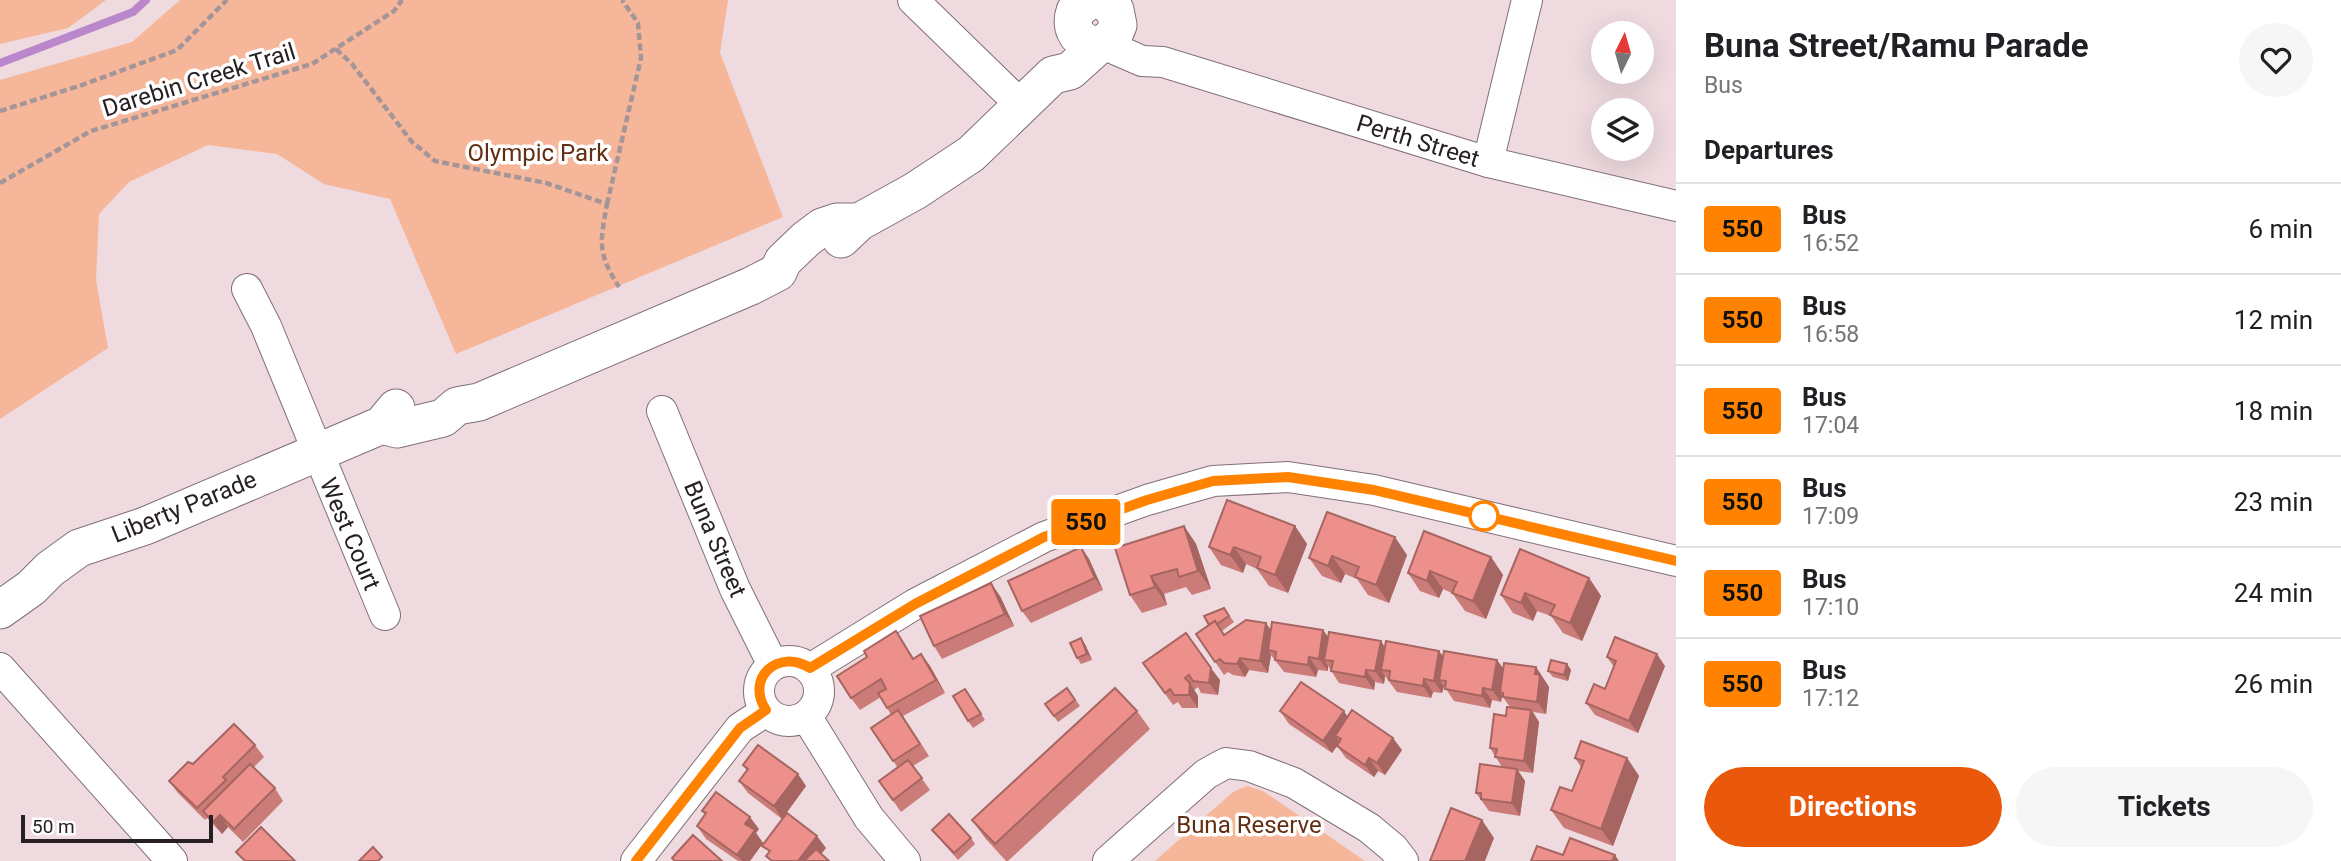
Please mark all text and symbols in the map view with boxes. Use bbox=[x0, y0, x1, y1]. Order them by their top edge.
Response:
north arrow bbox=[1591, 21, 1654, 84]
map controls bbox=[1591, 21, 1654, 161]
button: heart bbox=[2239, 23, 2313, 97]
text: Buna Street/Ramu Parade bbox=[1704, 26, 2089, 65]
street label: Darebin Creek Trail bbox=[99, 37, 299, 123]
text: Bus bbox=[1704, 72, 1743, 99]
button: layers bbox=[1591, 98, 1654, 161]
street label: Perth Street bbox=[1353, 109, 1483, 173]
text: Departures bbox=[1704, 135, 1834, 165]
park label: Olympic Park bbox=[468, 139, 609, 167]
text: Bus bbox=[1802, 200, 1847, 230]
text: 6 min bbox=[2248, 214, 2313, 244]
text: 550 bbox=[1722, 215, 1763, 243]
text: 16:52 bbox=[1802, 230, 1859, 257]
text: Bus bbox=[1802, 291, 1847, 321]
text: 12 min bbox=[2234, 305, 2313, 335]
text: 550 bbox=[1722, 306, 1763, 334]
text: 16:58 bbox=[1802, 321, 1859, 348]
text: Bus bbox=[1802, 382, 1847, 412]
text: 18 min bbox=[2234, 396, 2313, 426]
text: 550 bbox=[1722, 397, 1763, 425]
text: 17:04 bbox=[1802, 412, 1859, 439]
street label: Liberty Parade bbox=[107, 465, 261, 549]
text: Bus bbox=[1802, 473, 1847, 503]
street label: West Court bbox=[314, 474, 386, 594]
street label: Buna Street bbox=[678, 477, 752, 602]
text: 23 min bbox=[2234, 487, 2313, 517]
text: 550 bbox=[1722, 488, 1763, 516]
line badge: 550 bbox=[1046, 499, 1126, 545]
unlabelled marker bbox=[1469, 501, 1499, 531]
text: 17:09 bbox=[1802, 503, 1859, 530]
text: 550 bbox=[1065, 508, 1107, 536]
text: Bus bbox=[1802, 564, 1847, 594]
text: 24 min bbox=[2234, 578, 2313, 608]
text: 550 bbox=[1722, 579, 1763, 607]
text: 17:10 bbox=[1802, 594, 1859, 621]
text: Bus bbox=[1802, 655, 1847, 685]
text: 26 min bbox=[2234, 669, 2313, 699]
text: 550 bbox=[1722, 670, 1763, 698]
text: 17:12 bbox=[1802, 685, 1859, 712]
button: Directions bbox=[1704, 767, 2002, 847]
button: Tickets bbox=[2016, 767, 2313, 847]
park label: Buna Reserve bbox=[1176, 811, 1322, 839]
scale bar bbox=[21, 812, 214, 844]
text: 50 m bbox=[32, 815, 75, 838]

